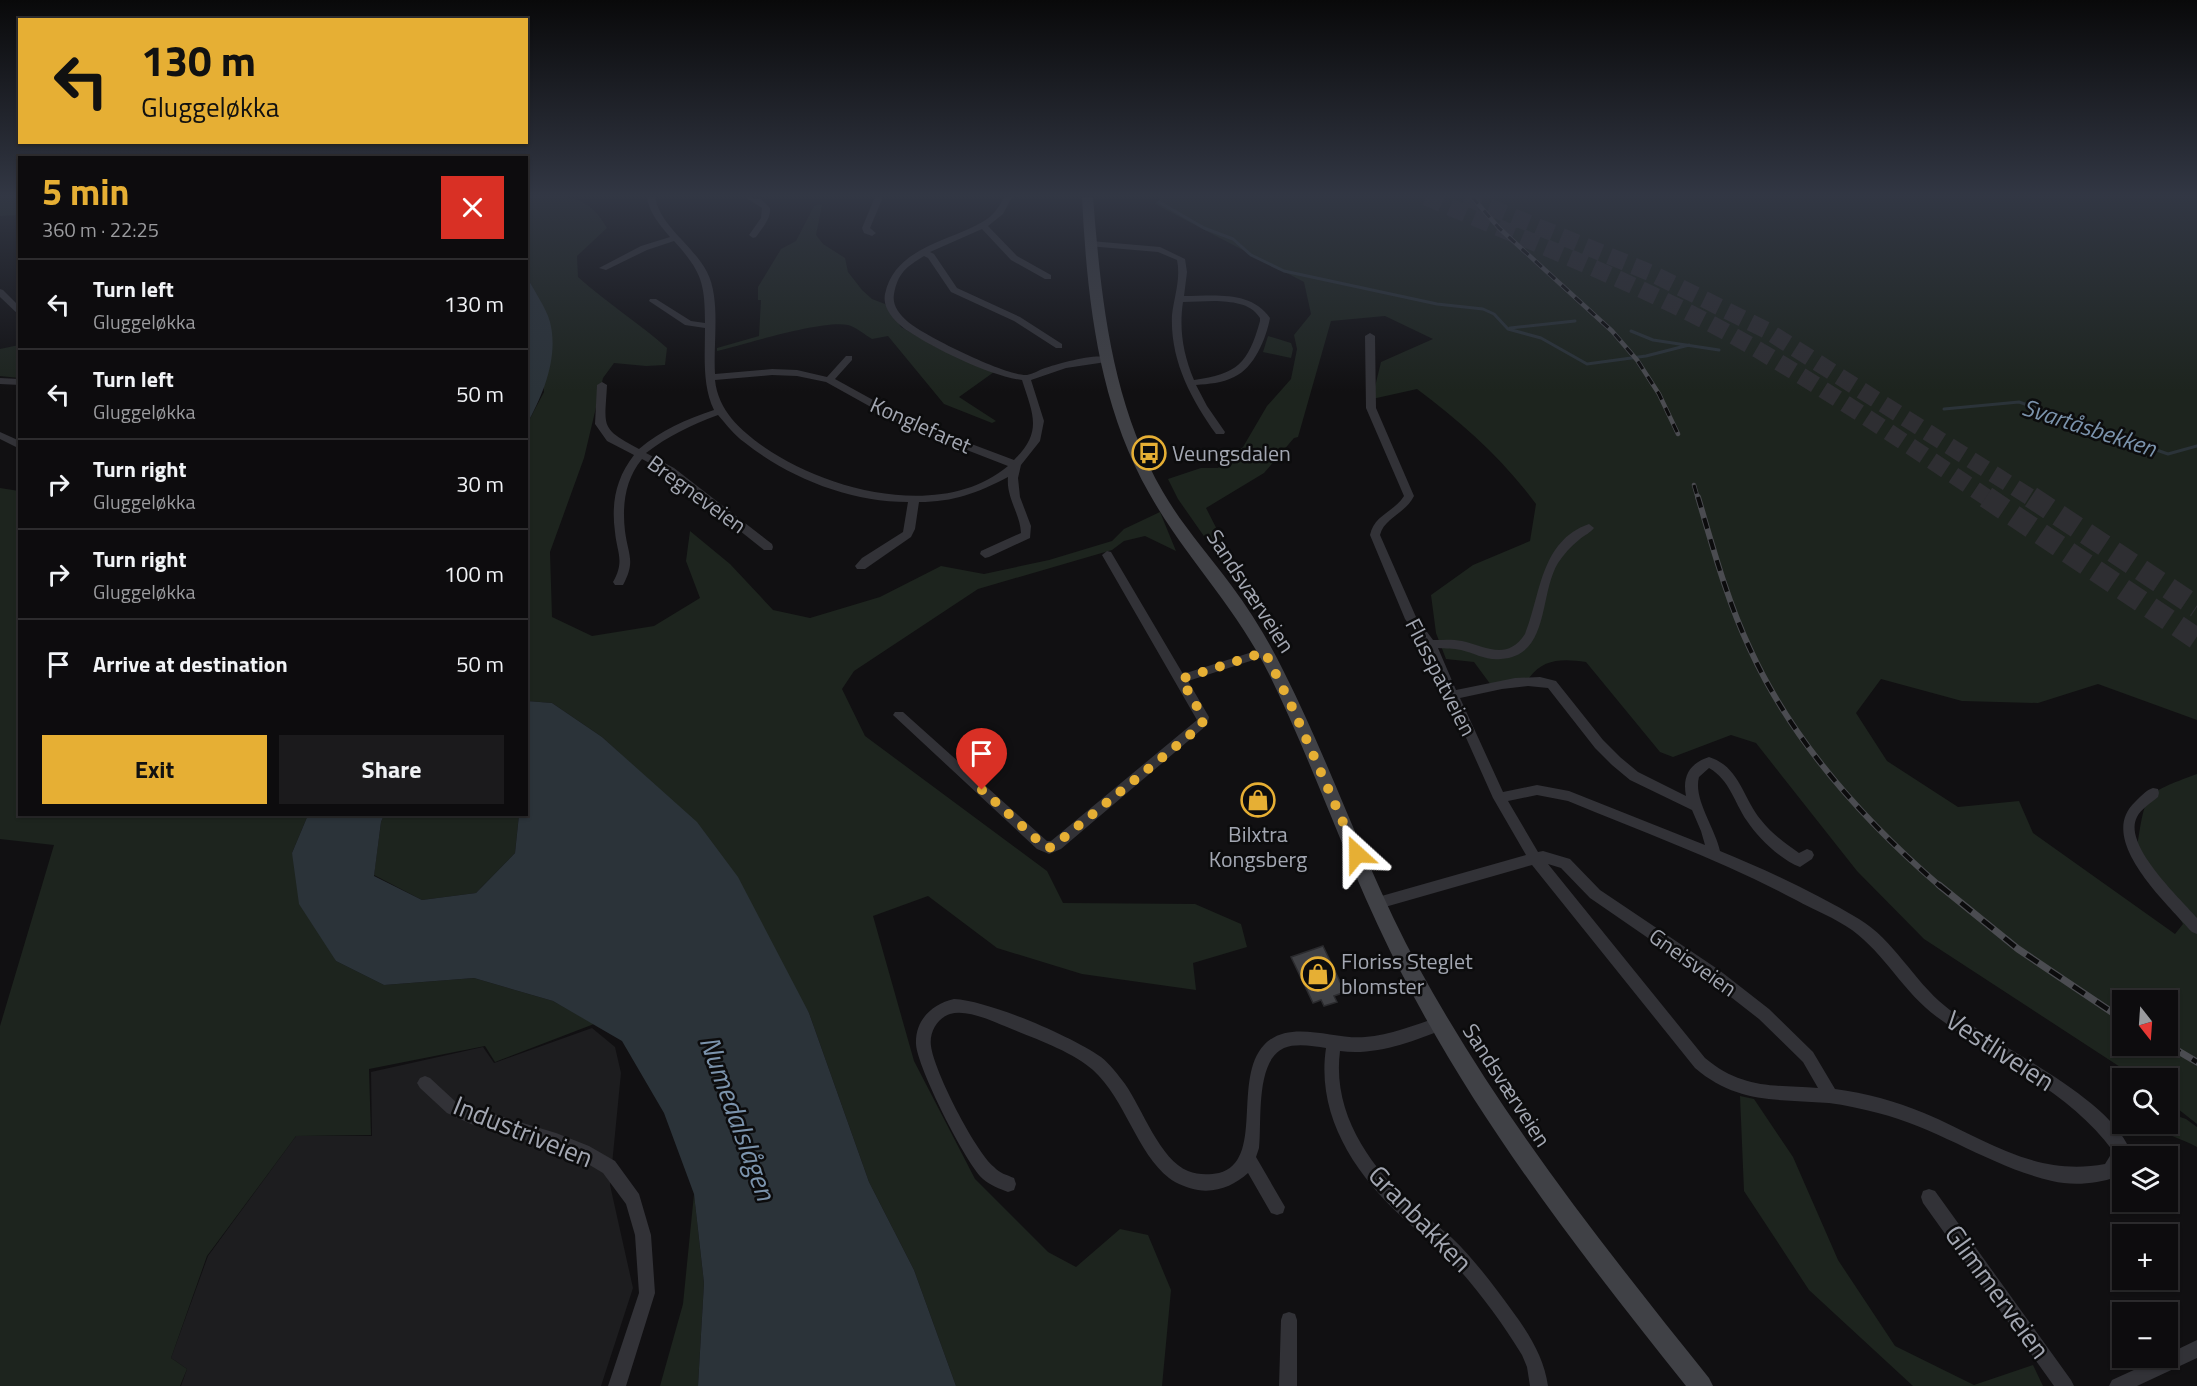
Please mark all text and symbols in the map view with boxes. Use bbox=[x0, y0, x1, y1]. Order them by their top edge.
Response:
text: 130 m bbox=[141, 28, 256, 92]
icon: left bbox=[42, 42, 120, 120]
text: Gluggeløkka bbox=[141, 86, 279, 127]
text: 5 min bbox=[42, 164, 129, 219]
button: close bbox=[441, 176, 504, 239]
text: 360 m · 22:25 bbox=[42, 214, 159, 245]
text: Turn left bbox=[93, 272, 174, 306]
text: 130 m bbox=[444, 287, 504, 321]
icon: left bbox=[42, 288, 75, 321]
text: Gluggeløkka bbox=[93, 306, 196, 337]
text: Turn left bbox=[93, 362, 174, 396]
text: 50 m bbox=[456, 377, 504, 411]
icon: left bbox=[42, 378, 75, 411]
street label: Konglefaret bbox=[865, 388, 977, 463]
water label: Svartåsbekken bbox=[2018, 388, 2162, 466]
text: Gluggeløkka bbox=[93, 396, 196, 427]
bus stop icon: Veungsdalen bbox=[1131, 435, 1167, 471]
place label: Veungsdalen bbox=[1172, 436, 1291, 470]
street label: Bregneveien bbox=[640, 446, 754, 542]
text: Turn right bbox=[93, 452, 187, 486]
text: 30 m bbox=[456, 467, 504, 501]
icon: right bbox=[42, 468, 75, 501]
text: Gluggeløkka bbox=[93, 486, 196, 517]
street label: Sandsværveien bbox=[1198, 522, 1304, 660]
text: Turn right bbox=[93, 542, 187, 576]
text: 100 m bbox=[444, 557, 504, 591]
icon: right bbox=[42, 558, 75, 591]
text: Gluggeløkka bbox=[93, 576, 196, 607]
street label: Flusspatveien bbox=[1397, 612, 1485, 742]
text: Arrive at destination bbox=[93, 647, 288, 681]
text: 50 m bbox=[456, 647, 504, 681]
icon: arrive bbox=[42, 648, 75, 681]
pin bbox=[956, 728, 1007, 790]
button: Exit bbox=[42, 735, 267, 804]
button: Share bbox=[279, 735, 504, 804]
icon: arrive bbox=[965, 737, 998, 770]
shop icon: Bilxtra Kongsberg bbox=[1240, 782, 1276, 818]
place label: Bilxtra Kongsberg bbox=[1209, 817, 1307, 876]
position arrow bbox=[1325, 822, 1389, 886]
street label: Gneisveien bbox=[1642, 919, 1744, 1005]
place label: Floriss Steglet blomster bbox=[1341, 944, 1473, 1003]
shop icon: Floriss Steglet blomster bbox=[1300, 956, 1336, 992]
north arrow bbox=[2112, 990, 2178, 1056]
map controls bbox=[2112, 990, 2178, 1368]
street label: Vestliveien bbox=[1938, 999, 2064, 1100]
street label: Sandsværveien bbox=[1454, 1016, 1560, 1154]
water label: Numedalslågen bbox=[689, 1030, 788, 1207]
button: search bbox=[2112, 1068, 2178, 1134]
street label: Industriveien bbox=[448, 1084, 600, 1177]
button: layers bbox=[2112, 1146, 2178, 1212]
street label: Granbakken bbox=[1359, 1155, 1483, 1281]
street label: Glimmerveien bbox=[1935, 1215, 2061, 1367]
button: + bbox=[2112, 1224, 2178, 1290]
button: − bbox=[2112, 1302, 2178, 1368]

